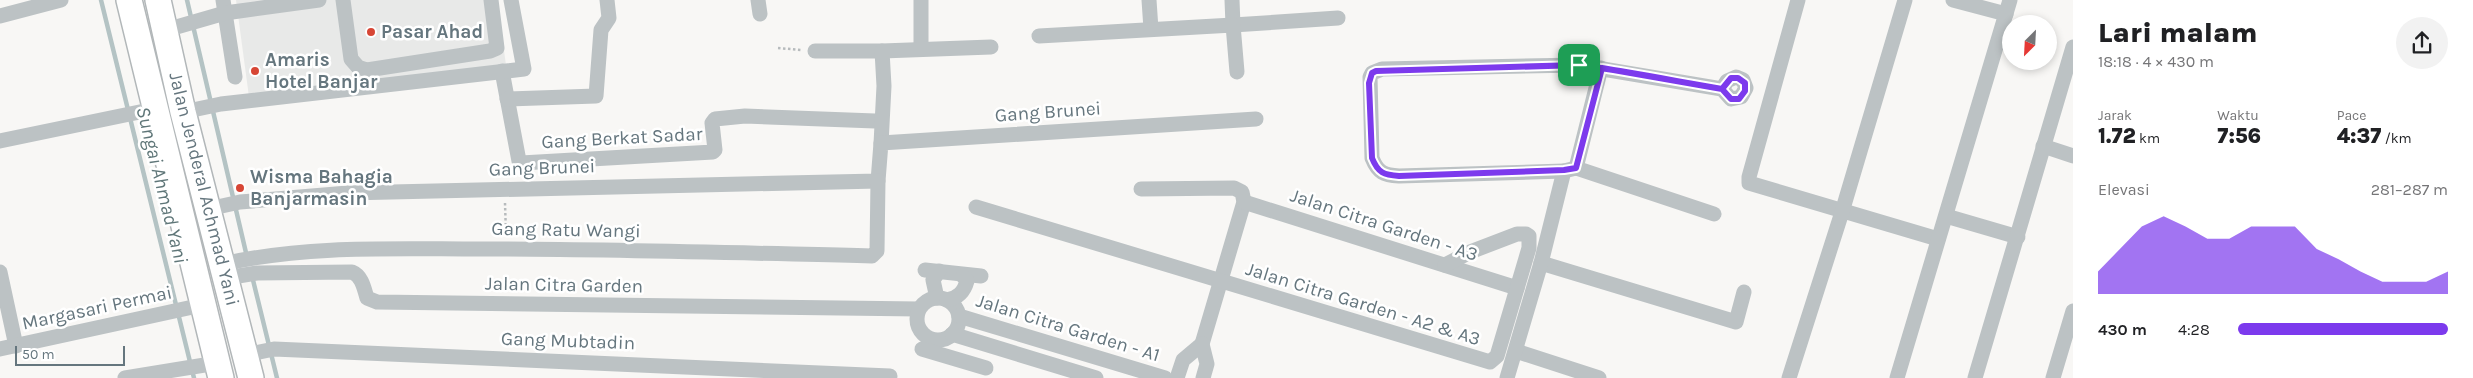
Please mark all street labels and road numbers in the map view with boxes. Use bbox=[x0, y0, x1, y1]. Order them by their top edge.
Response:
street label: Jalan Jenderal Achmad Yani bbox=[164, 70, 244, 308]
street label: Gang Brunei bbox=[994, 97, 1102, 127]
street label: Gang Berkat Sadar bbox=[541, 123, 703, 153]
street label: Gang Brunei bbox=[488, 155, 596, 181]
street label: Jalan Citra Garden - A3 bbox=[1287, 184, 1481, 266]
street label: Gang Ratu Wangi bbox=[491, 218, 641, 242]
street label: Jalan Citra Garden - A2 & A3 bbox=[1243, 258, 1483, 350]
street label: Jalan Citra Garden bbox=[485, 273, 643, 297]
street label: Margasari Permai bbox=[20, 281, 174, 335]
street label: Jalan Citra Garden - A1 bbox=[973, 290, 1163, 366]
street label: Gang Mubtadin bbox=[501, 328, 635, 354]

